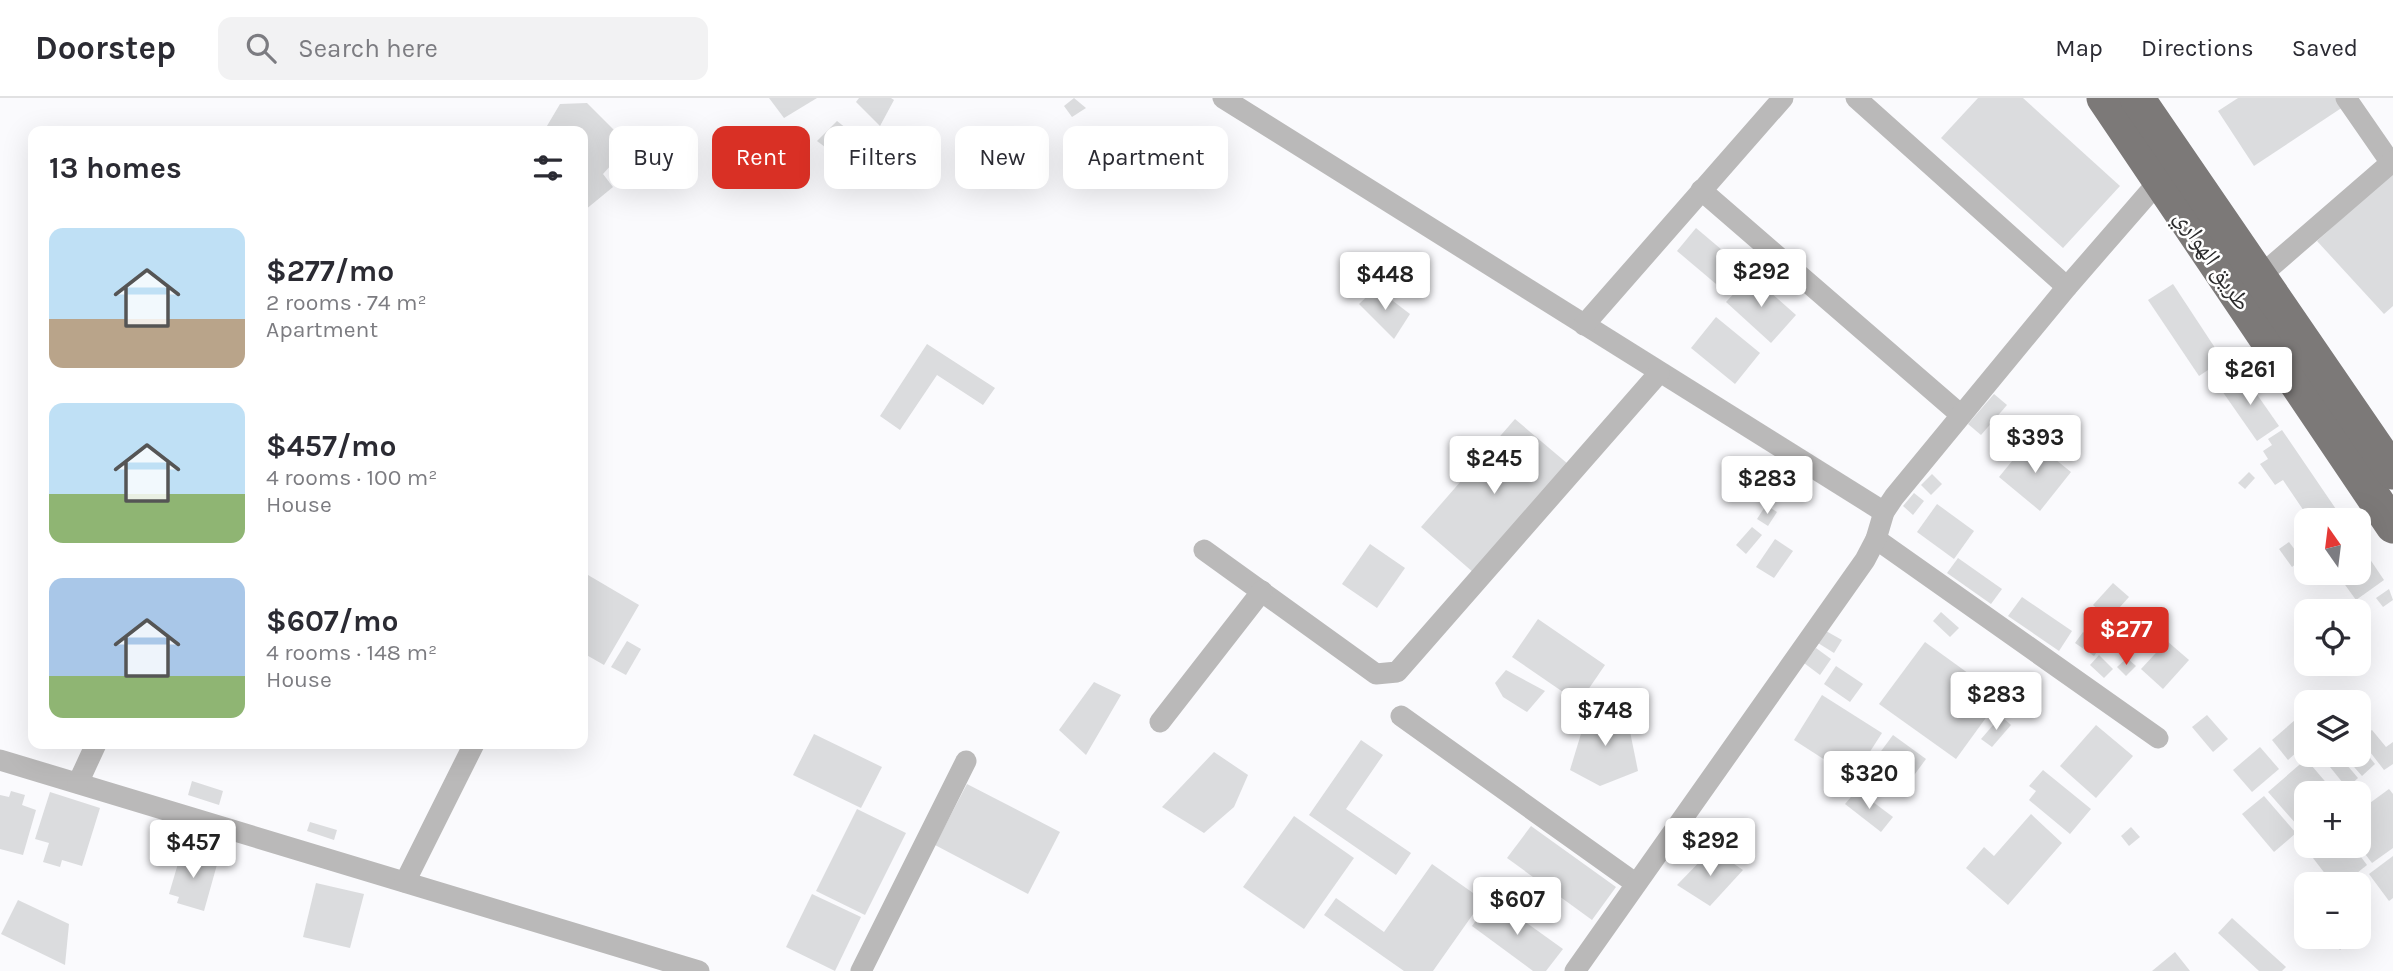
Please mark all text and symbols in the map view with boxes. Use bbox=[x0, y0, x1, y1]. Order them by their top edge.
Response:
search box bbox=[218, 17, 708, 80]
text: Doorstep bbox=[35, 29, 176, 67]
icon: search bbox=[242, 29, 280, 67]
text: Search here bbox=[298, 33, 438, 64]
text: Map bbox=[2055, 34, 2103, 62]
text: Directions bbox=[2141, 34, 2254, 62]
text: Saved bbox=[2292, 34, 2358, 62]
chip: Buy bbox=[609, 126, 698, 189]
chip: Rent bbox=[712, 126, 810, 189]
chip: Filters bbox=[824, 126, 941, 189]
chip: New bbox=[955, 126, 1049, 189]
chip: Apartment bbox=[1063, 126, 1228, 189]
icon: filters bbox=[529, 149, 567, 187]
text: 13 homes bbox=[49, 150, 182, 186]
street label: طريق الهواري bbox=[2165, 204, 2257, 319]
pin: $292 bbox=[1720, 250, 1802, 309]
pin: $448 bbox=[1344, 252, 1426, 312]
text: $277/mo bbox=[266, 253, 394, 289]
icon: home bbox=[105, 256, 189, 340]
text: $292 bbox=[1732, 258, 1790, 285]
text: $448 bbox=[1356, 261, 1414, 288]
text: 2 rooms · 74 m² bbox=[266, 289, 427, 316]
text: Apartment bbox=[266, 316, 378, 343]
pin: $261 bbox=[2209, 348, 2291, 407]
text: $261 bbox=[2224, 356, 2276, 383]
pin: $393 bbox=[1994, 416, 2076, 475]
text: $393 bbox=[2006, 424, 2064, 451]
text: $457/mo bbox=[266, 428, 397, 464]
icon: home bbox=[105, 431, 189, 515]
pin: $245 bbox=[1453, 436, 1535, 496]
text: $245 bbox=[1466, 445, 1522, 472]
pin: $283 bbox=[1726, 456, 1808, 516]
text: 4 rooms · 100 m² bbox=[266, 464, 438, 491]
text: $283 bbox=[1738, 465, 1796, 492]
text: House bbox=[266, 491, 332, 518]
north arrow bbox=[2294, 508, 2371, 584]
map controls bbox=[2294, 508, 2371, 949]
button: locate bbox=[2294, 599, 2371, 676]
text: $607/mo bbox=[266, 603, 398, 639]
icon: home bbox=[105, 606, 189, 690]
pin: $277 bbox=[2085, 608, 2167, 667]
text: $277 bbox=[2100, 616, 2152, 643]
text: 4 rooms · 148 m² bbox=[266, 639, 437, 666]
text: House bbox=[266, 666, 332, 693]
pin: $283 bbox=[1955, 672, 2037, 732]
text: $283 bbox=[1967, 681, 2025, 708]
pin: $748 bbox=[1564, 688, 1646, 748]
button: layers bbox=[2294, 690, 2371, 767]
text: $748 bbox=[1577, 697, 1633, 724]
pin: $320 bbox=[1828, 752, 1910, 811]
text: $320 bbox=[1840, 760, 1898, 787]
button: + bbox=[2294, 781, 2371, 858]
pin: $292 bbox=[1669, 818, 1751, 878]
pin: $457 bbox=[152, 820, 234, 880]
text: $292 bbox=[1681, 827, 1739, 854]
text: $457 bbox=[166, 829, 220, 856]
button: − bbox=[2294, 872, 2371, 949]
pin: $607 bbox=[1476, 878, 1558, 937]
text: $607 bbox=[1489, 886, 1545, 913]

